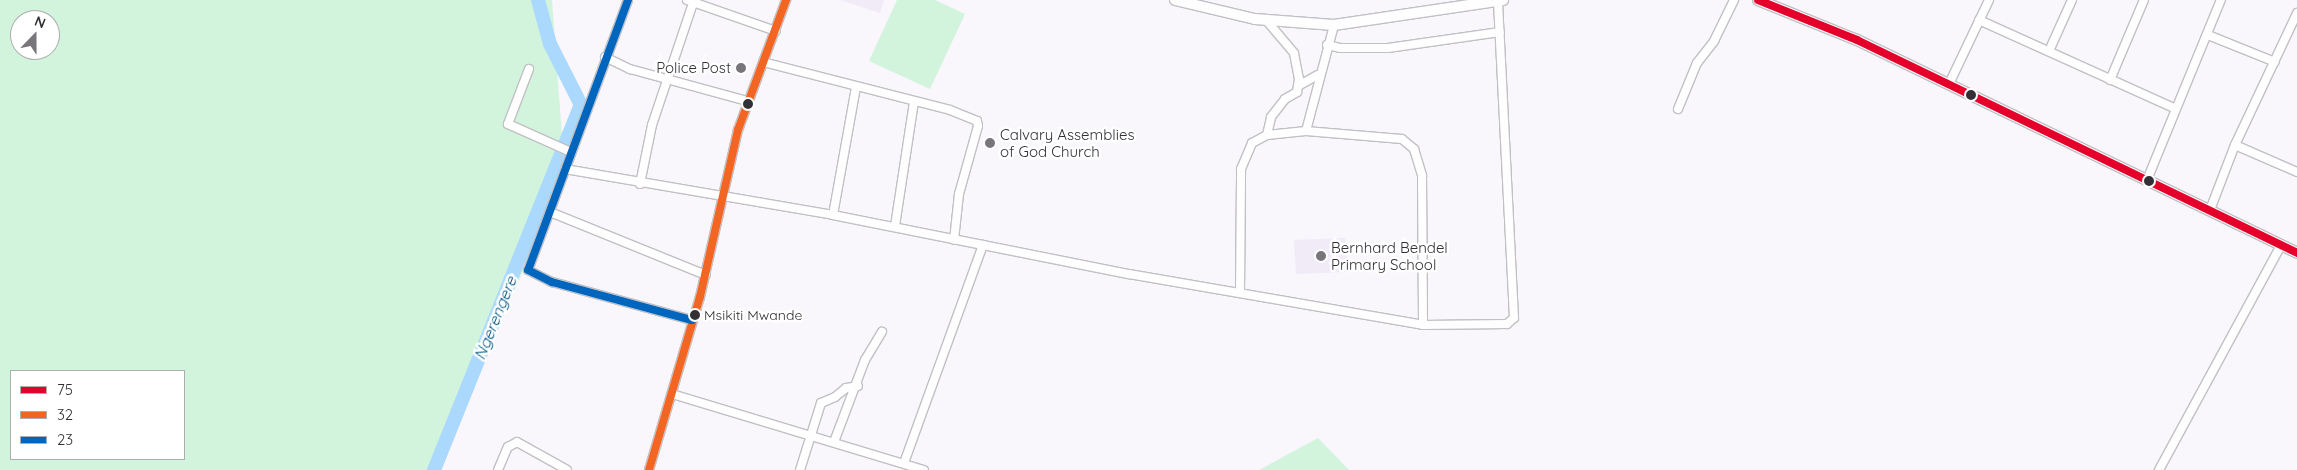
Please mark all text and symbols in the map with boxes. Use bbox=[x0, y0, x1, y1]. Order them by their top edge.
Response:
north arrow bbox=[10, 10, 60, 60]
text: N bbox=[32, 12, 48, 32]
place label: Police Post bbox=[656, 59, 731, 77]
marker: Police Post bbox=[735, 62, 747, 74]
unlabelled marker bbox=[1966, 90, 1976, 100]
unlabelled marker bbox=[743, 99, 753, 109]
place label: Calvary Assemblies of God Church bbox=[1000, 125, 1135, 160]
marker: Calvary Assemblies of God Church bbox=[984, 137, 996, 149]
unlabelled marker bbox=[2144, 176, 2154, 186]
place label: Bernhard Bendel Primary School bbox=[1331, 238, 1448, 273]
marker: Bernhard Bendel Primary School bbox=[1315, 250, 1327, 262]
water label: Ngerengere bbox=[470, 274, 520, 362]
place label: Msikiti Mwande bbox=[704, 307, 802, 323]
marker: Msikiti Mwande bbox=[690, 310, 700, 320]
legend bbox=[10, 370, 185, 460]
text: 75 bbox=[57, 380, 73, 399]
text: 32 bbox=[57, 405, 73, 424]
text: 23 bbox=[57, 430, 73, 449]

